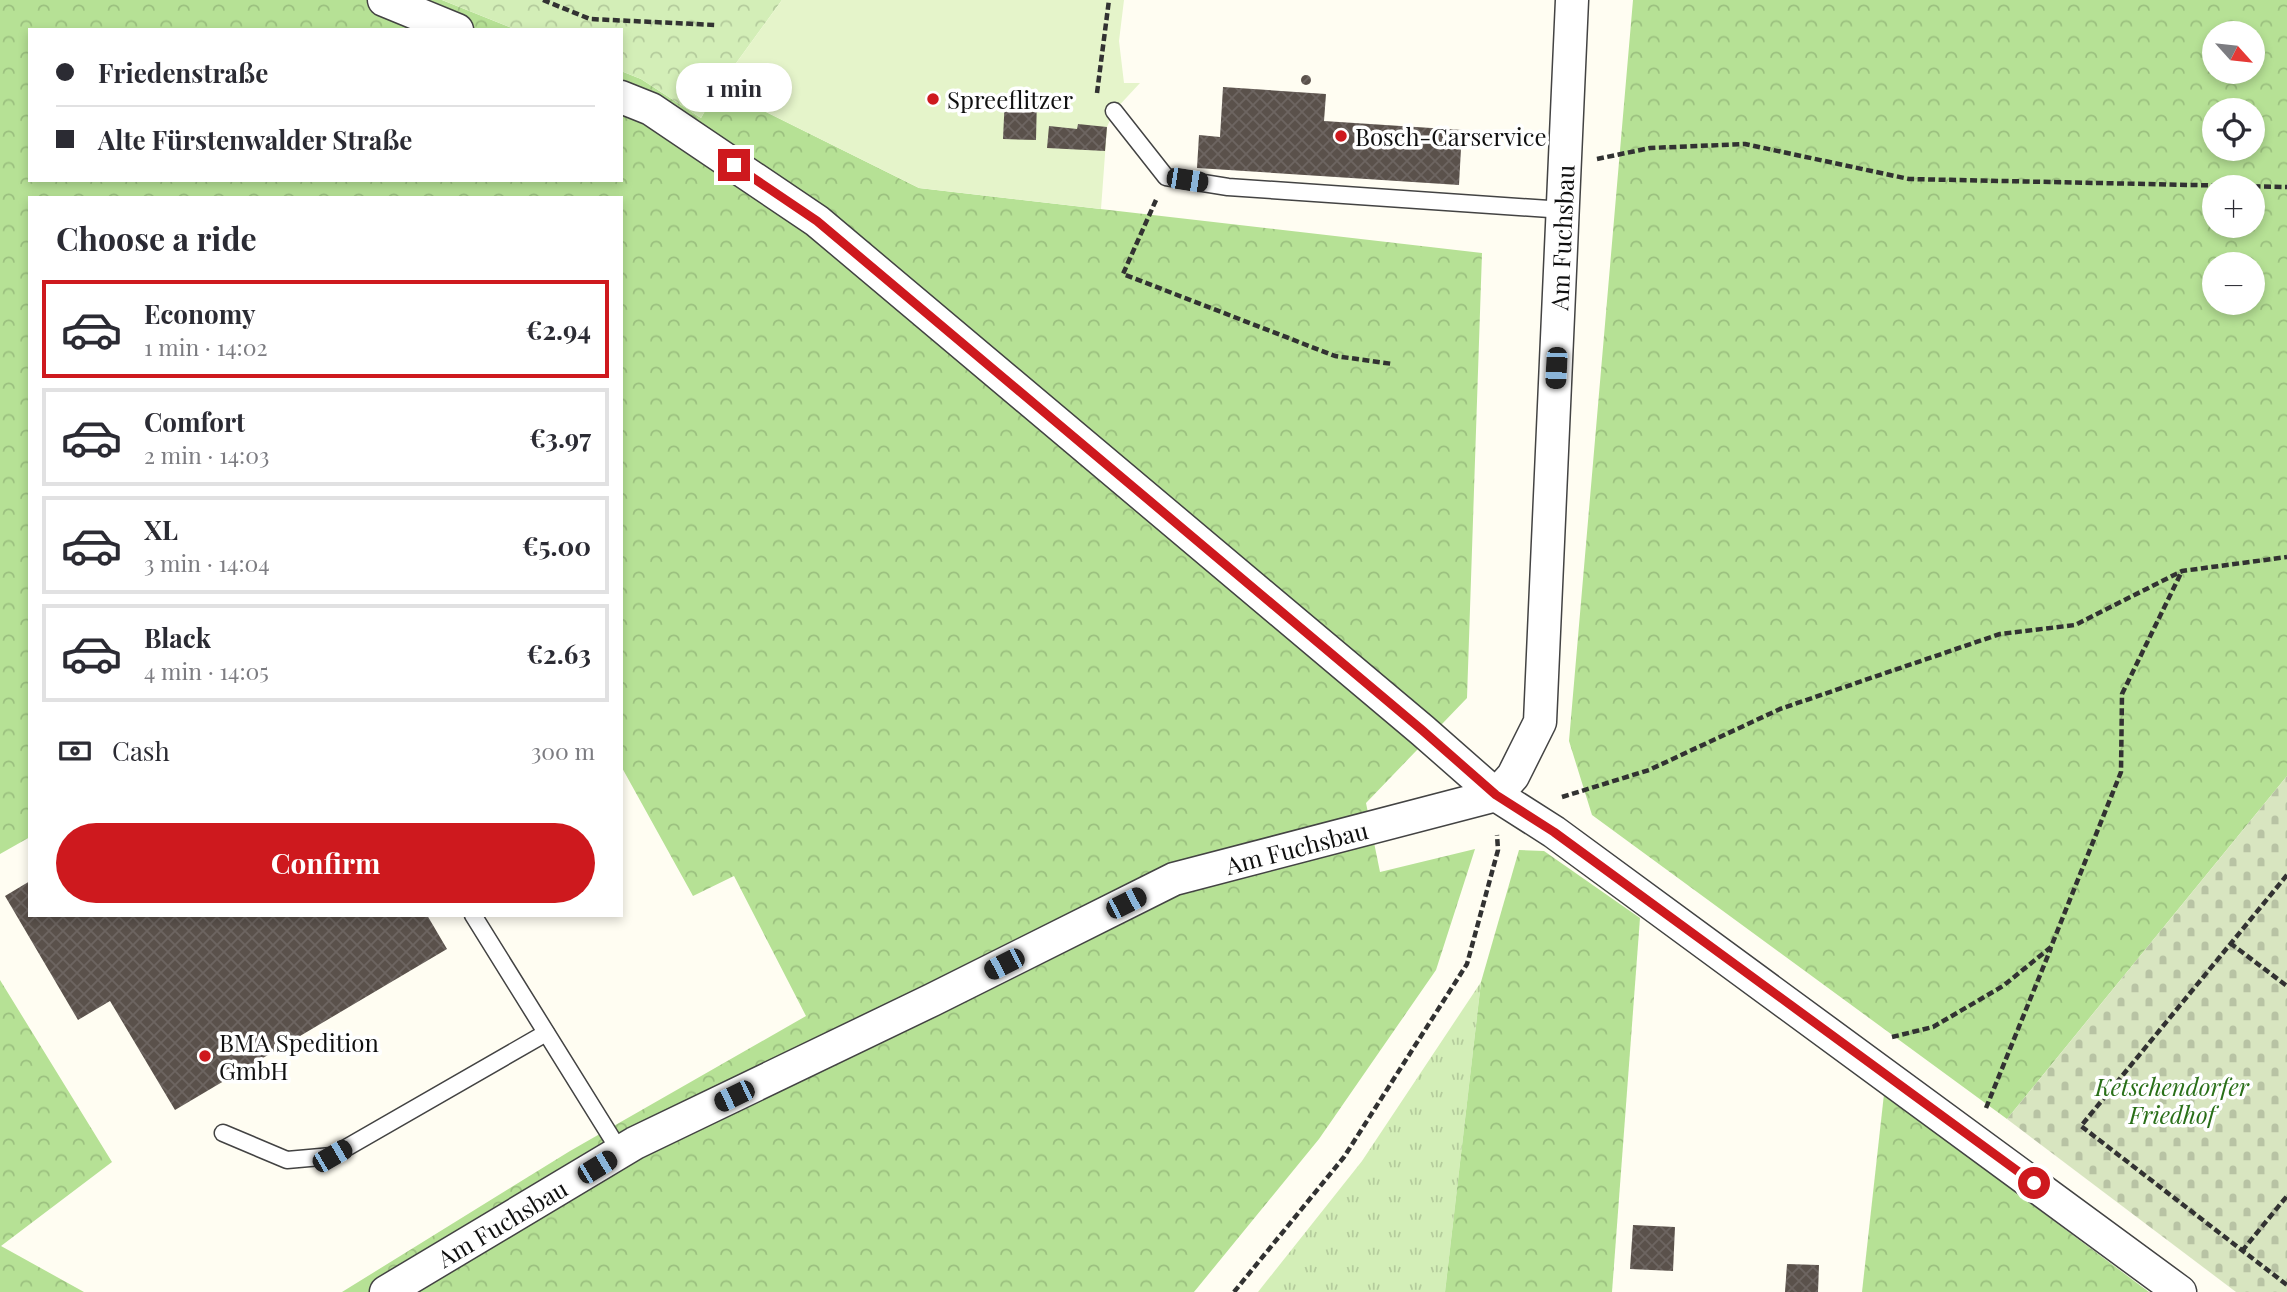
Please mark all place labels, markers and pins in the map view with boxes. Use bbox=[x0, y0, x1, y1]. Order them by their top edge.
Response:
place label: Spreeflitzer bbox=[947, 83, 1073, 115]
marker: Spreeflitzer bbox=[925, 91, 941, 107]
place label: Bosch-Carservice bbox=[1355, 120, 1547, 152]
marker: Bosch-Carservice bbox=[1333, 128, 1349, 144]
place label: BMA Spedition GmbH bbox=[219, 1026, 379, 1086]
marker: BMA Spedition GmbH bbox=[197, 1048, 213, 1064]

